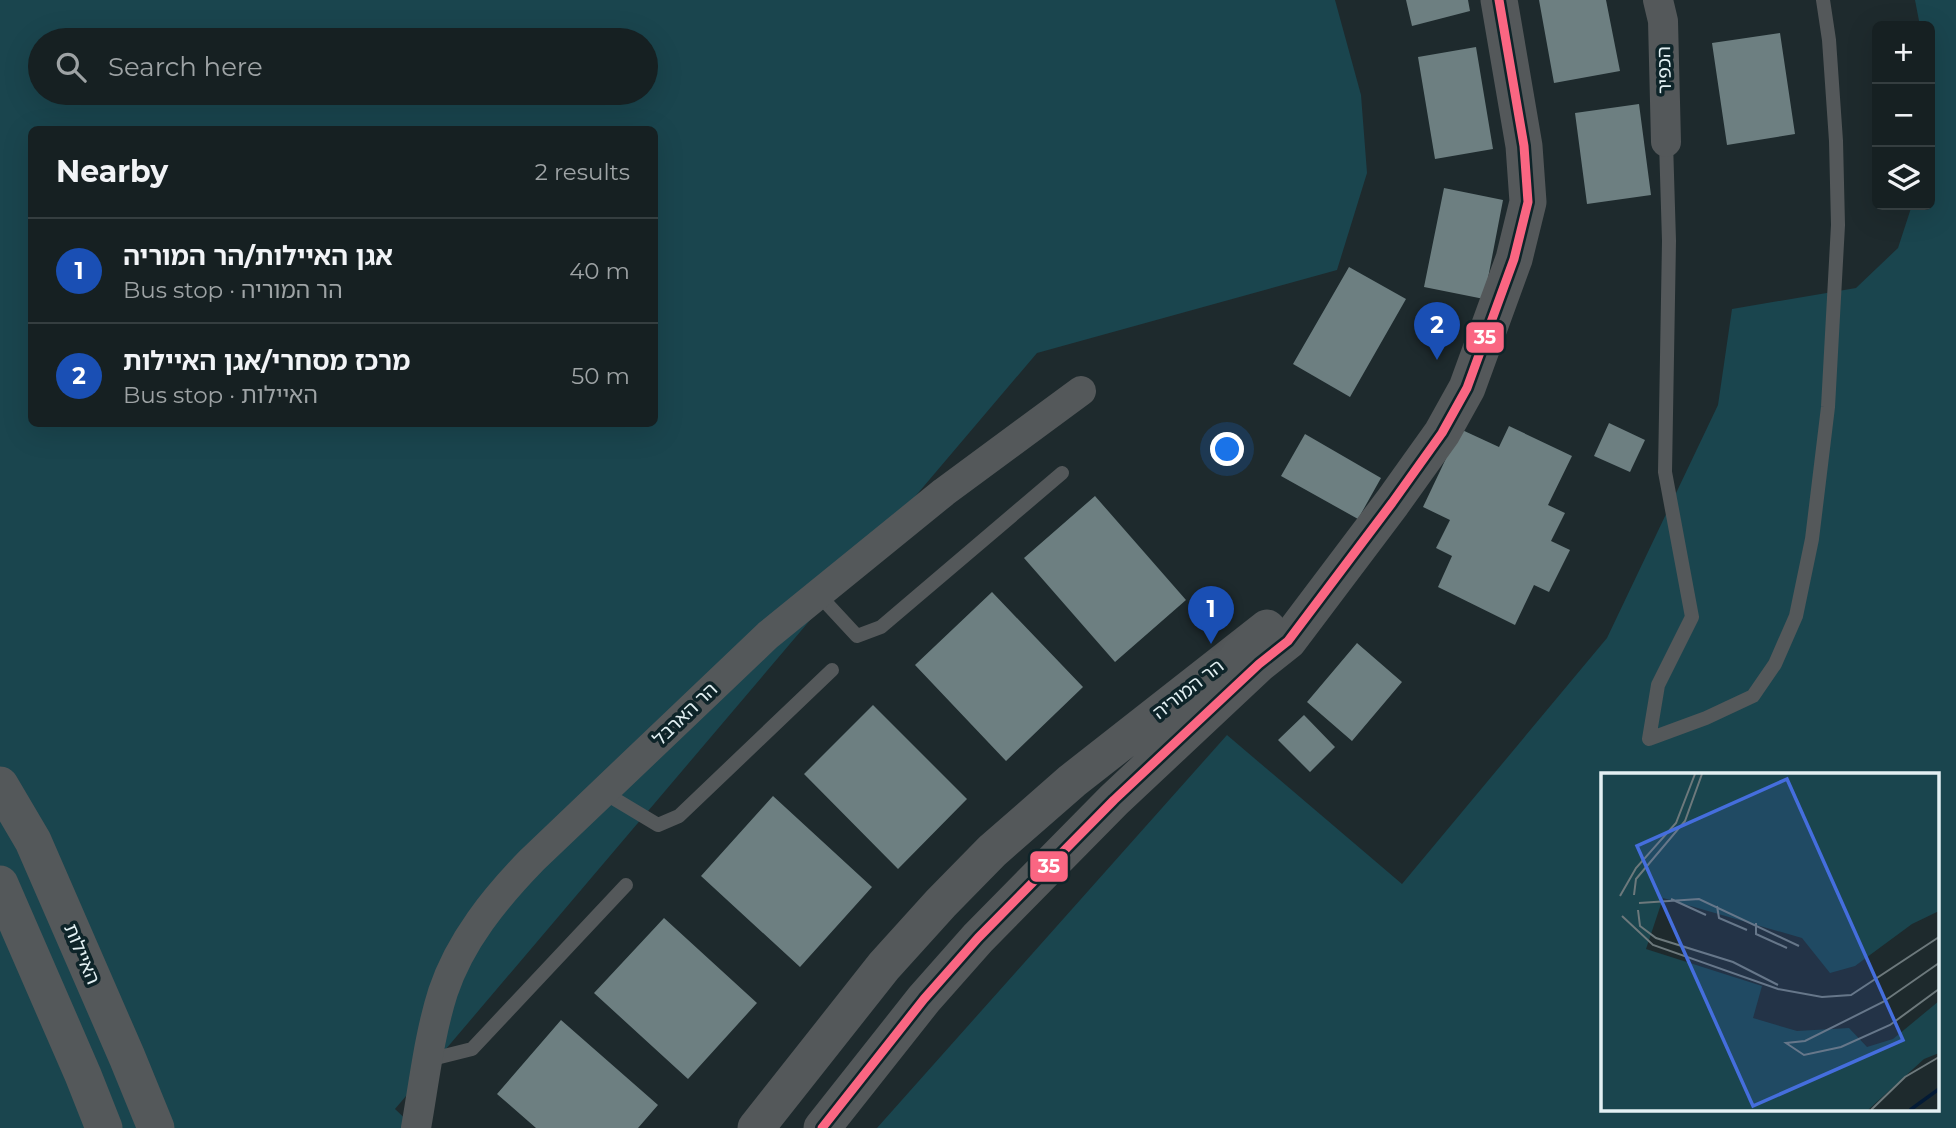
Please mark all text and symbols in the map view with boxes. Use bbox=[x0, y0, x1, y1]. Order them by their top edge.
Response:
map controls bbox=[1872, 21, 1935, 210]
button: + bbox=[1872, 21, 1935, 84]
search box bbox=[28, 28, 658, 105]
street label: הכפיר bbox=[1652, 46, 1676, 94]
icon: search bbox=[52, 48, 90, 86]
text: Search here bbox=[108, 51, 263, 83]
button: − bbox=[1872, 84, 1935, 147]
button: layers bbox=[1872, 147, 1935, 210]
text: Nearby bbox=[56, 153, 168, 190]
text: 2 results bbox=[535, 158, 630, 186]
text: אגן האיילות/הר המוריה bbox=[123, 240, 393, 272]
text: 1 bbox=[74, 257, 84, 285]
text: 40 m bbox=[569, 257, 630, 285]
text: Bus stop · הר המוריה bbox=[123, 276, 343, 304]
pin: 2 bbox=[1414, 302, 1460, 360]
line badge: 35 bbox=[1465, 321, 1505, 354]
text: 35 bbox=[1473, 326, 1496, 349]
text: מרכז מסחרי/אגן האיילות bbox=[123, 345, 410, 377]
text: 2 bbox=[72, 362, 86, 390]
text: 50 m bbox=[571, 362, 630, 390]
text: Bus stop · האיילות bbox=[123, 381, 318, 409]
your location bbox=[1210, 432, 1244, 466]
pin: 1 bbox=[1188, 586, 1234, 644]
street label: הר המוריה bbox=[1148, 654, 1228, 724]
street label: הר הארבל bbox=[648, 678, 722, 750]
inset map bbox=[1601, 773, 1938, 1110]
line badge: 35 bbox=[1029, 850, 1069, 883]
text: 35 bbox=[1037, 855, 1060, 878]
street label: האיילות bbox=[59, 920, 105, 988]

